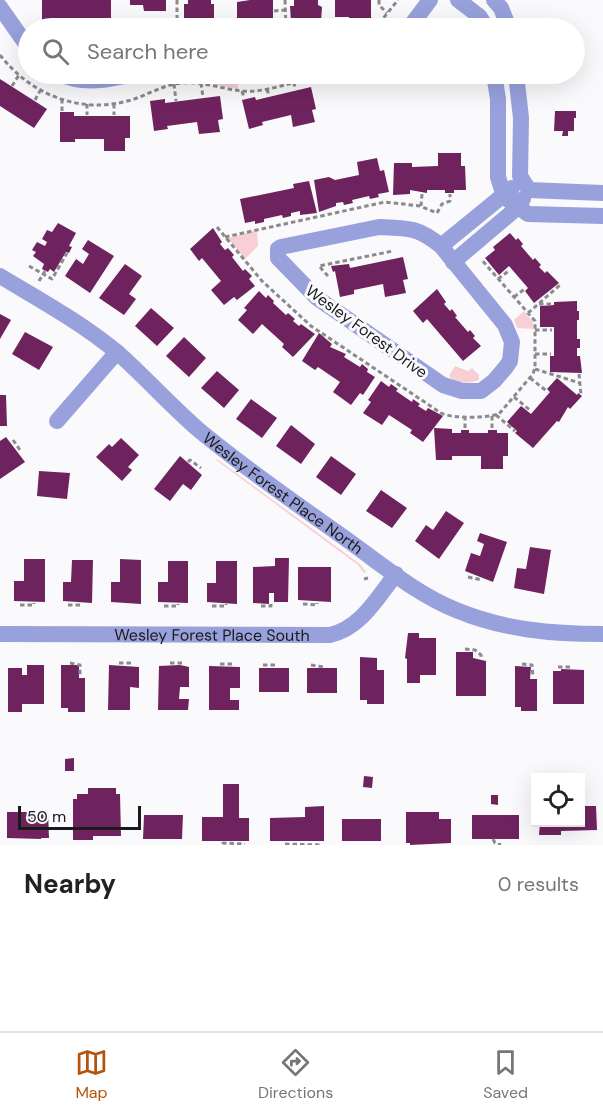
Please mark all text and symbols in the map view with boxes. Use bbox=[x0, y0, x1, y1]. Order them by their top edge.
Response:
search box bbox=[18, 18, 585, 84]
icon: search bbox=[39, 35, 72, 68]
text: Search here bbox=[87, 37, 208, 66]
street label: Wesley Forest Drive bbox=[302, 280, 432, 383]
street label: Wesley Forest Place North bbox=[198, 428, 367, 559]
street label: Wesley Forest Place South bbox=[114, 624, 310, 646]
map controls bbox=[531, 773, 585, 827]
button: locate bbox=[531, 773, 585, 827]
scale bar bbox=[18, 803, 141, 830]
text: 50 m bbox=[27, 806, 66, 827]
text: Nearby bbox=[24, 867, 116, 901]
text: 0 results bbox=[498, 871, 579, 897]
tab: Map bbox=[75, 1046, 108, 1103]
tab: Directions bbox=[258, 1046, 333, 1103]
tab: Saved bbox=[483, 1046, 528, 1103]

